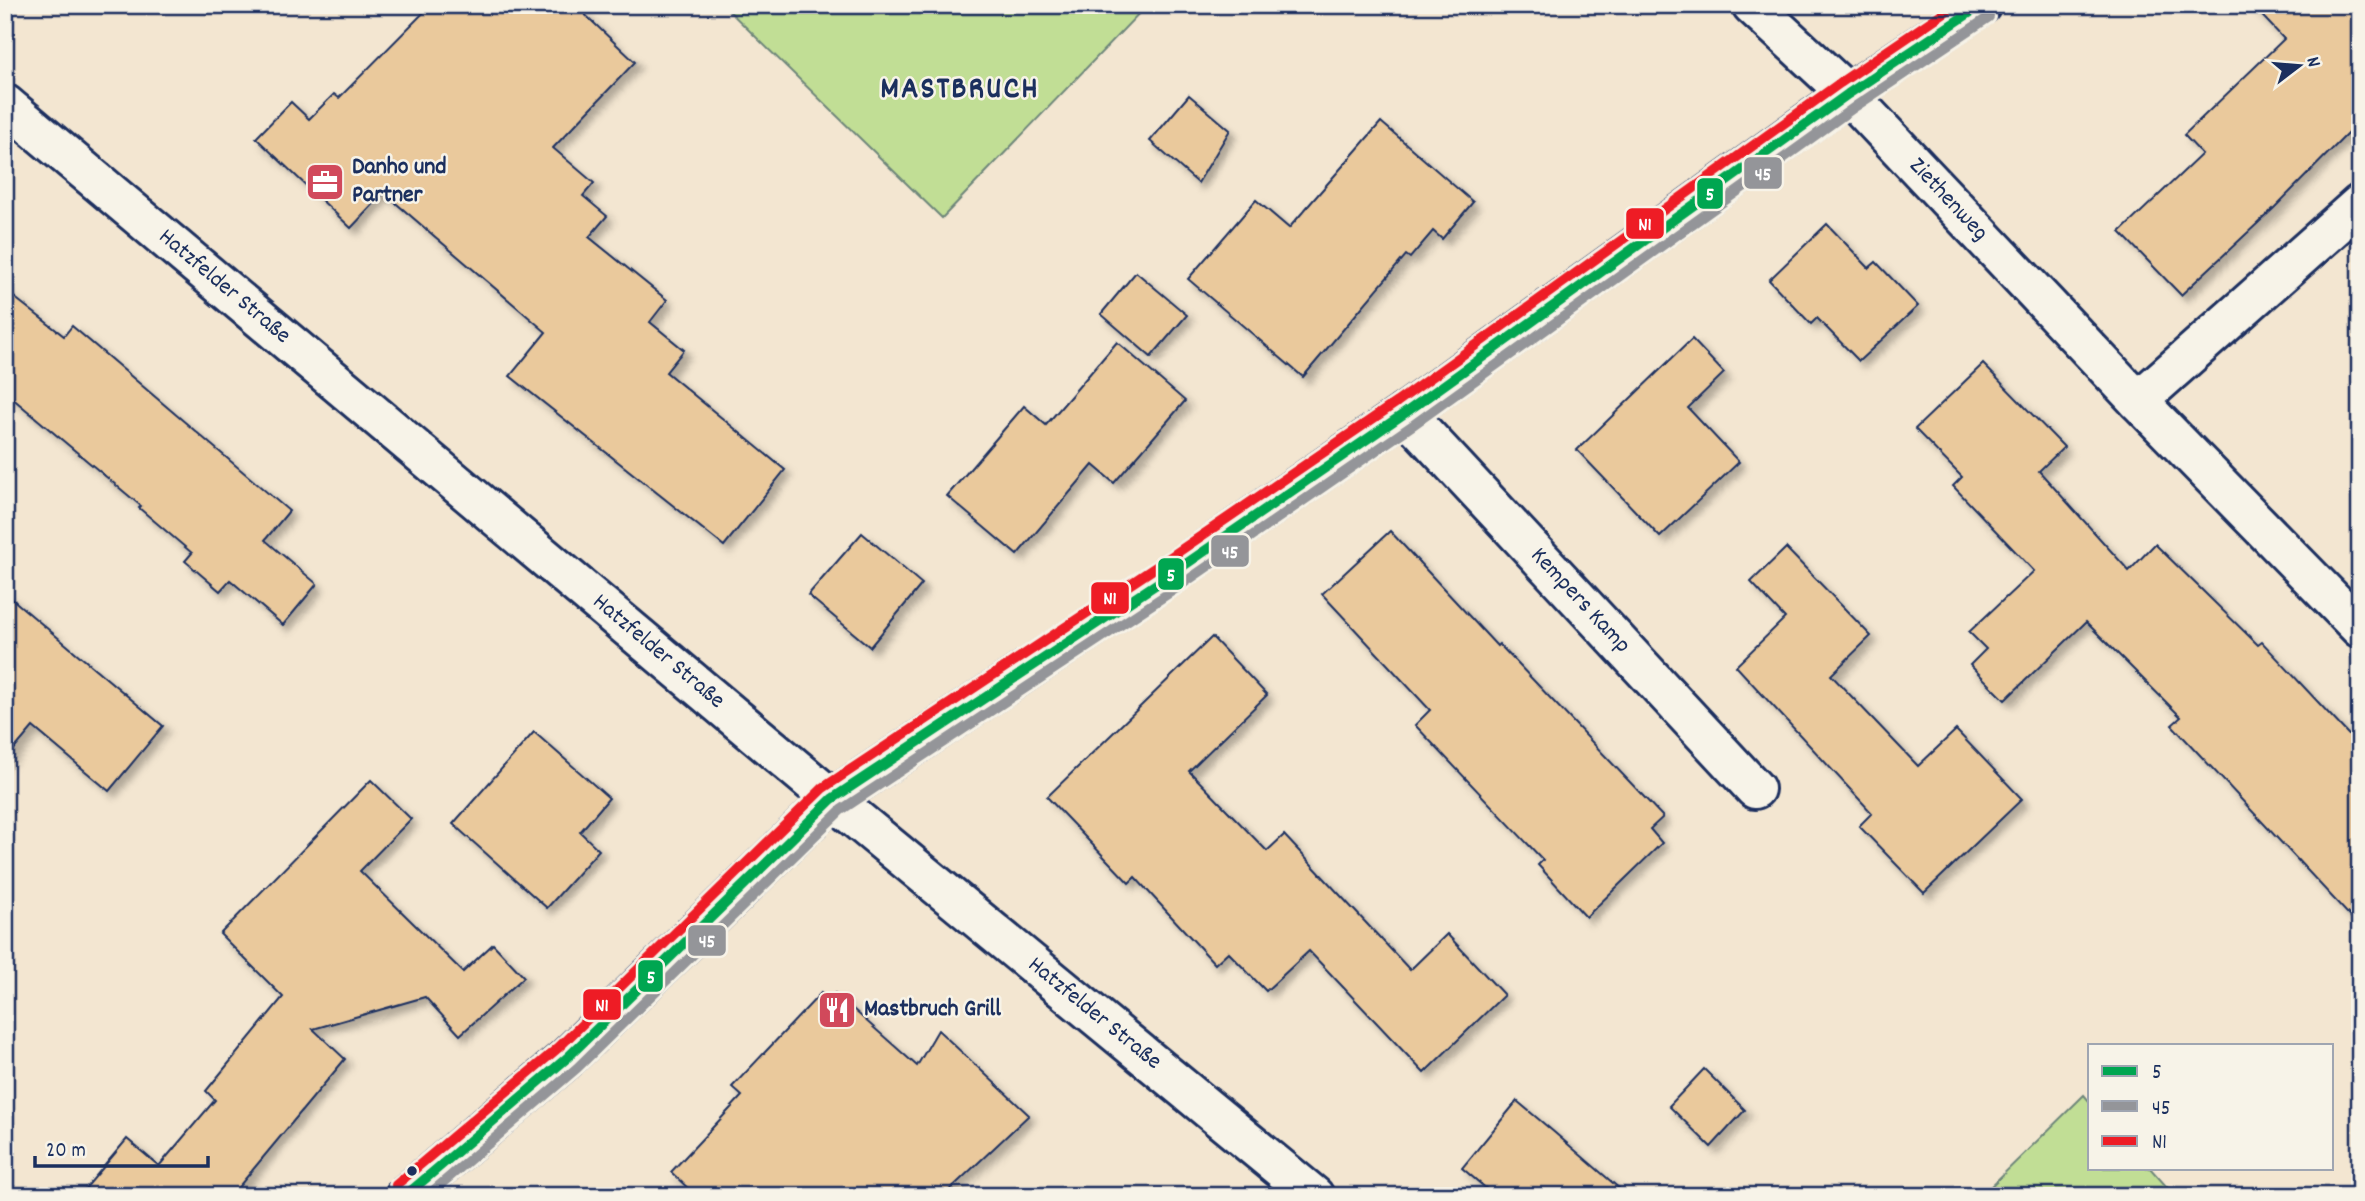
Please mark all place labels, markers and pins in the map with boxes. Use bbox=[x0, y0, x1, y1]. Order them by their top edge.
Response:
place label: Danho und Partner bbox=[352, 151, 447, 213]
office icon: Danho und Partner bbox=[304, 161, 346, 203]
restaurant icon: Mastbruch Grill bbox=[816, 989, 858, 1031]
place label: Mastbruch Grill bbox=[864, 993, 1001, 1027]
unlabelled marker bbox=[405, 1164, 419, 1178]

